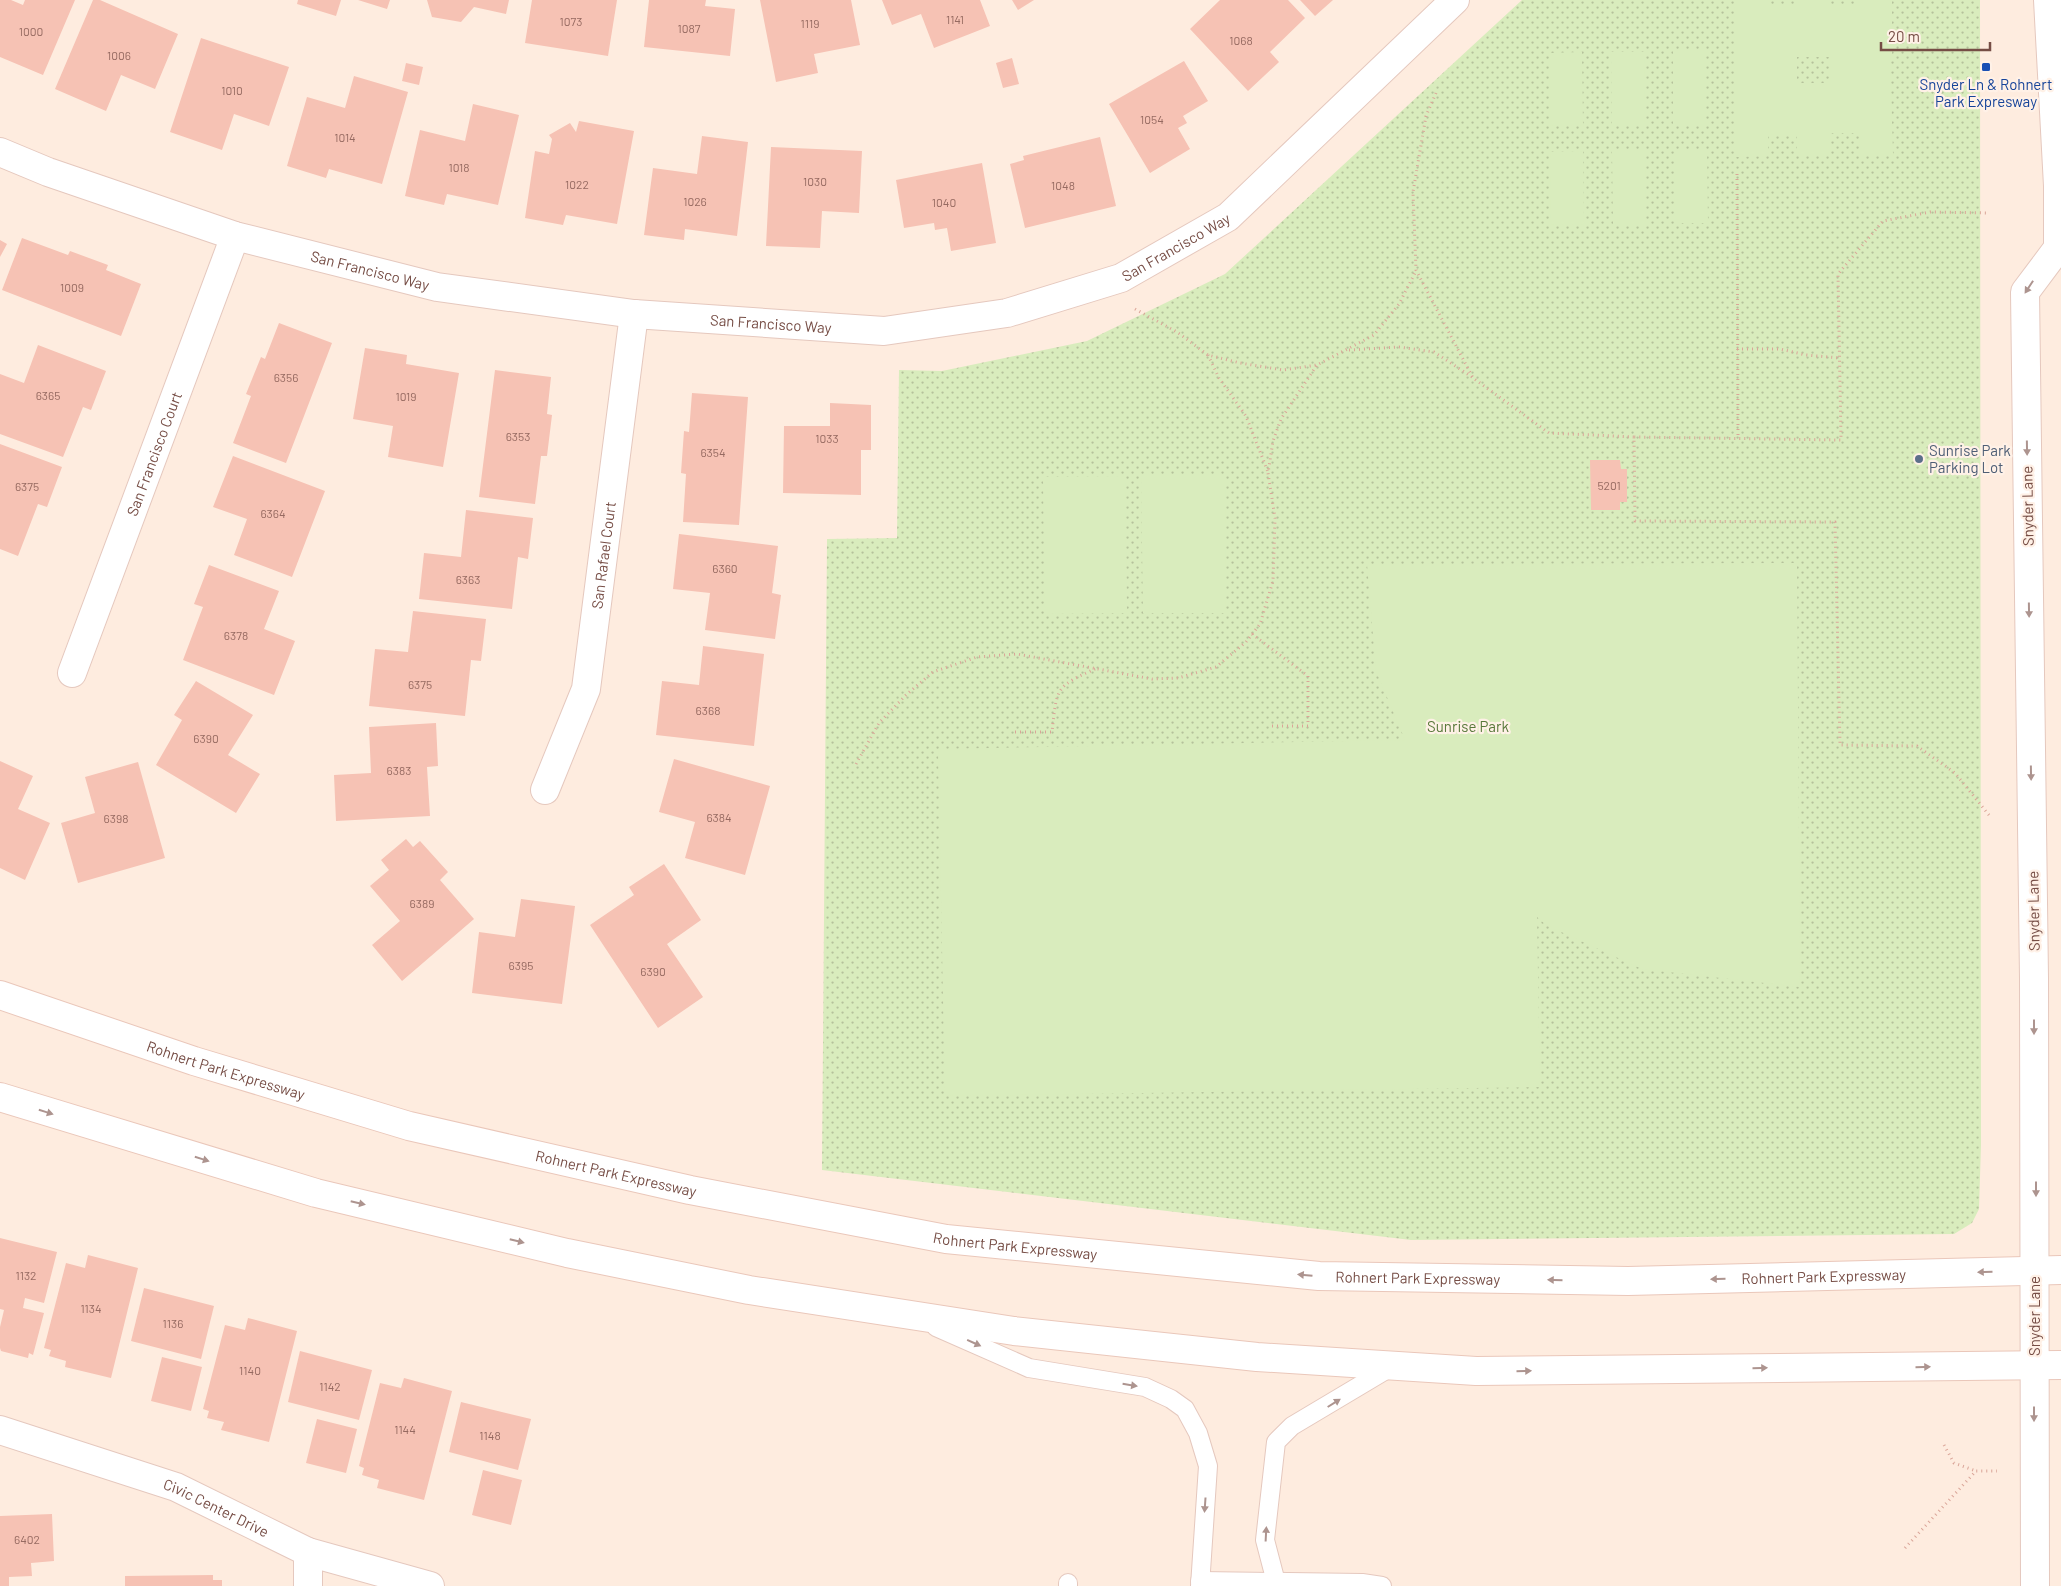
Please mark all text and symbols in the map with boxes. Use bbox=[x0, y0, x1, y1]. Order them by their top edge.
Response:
house number: 1141 bbox=[946, 12, 964, 26]
house number: 1073 bbox=[560, 14, 582, 28]
house number: 1119 bbox=[801, 16, 819, 30]
scale bar bbox=[1881, 20, 1990, 52]
house number: 1087 bbox=[678, 21, 701, 35]
house number: 1000 bbox=[19, 24, 43, 38]
text: 20 m bbox=[1888, 27, 1920, 45]
house number: 1068 bbox=[1229, 33, 1253, 47]
house number: 1006 bbox=[107, 48, 131, 62]
marker: Snyder Ln & Rohnert Park Expresway bbox=[1980, 61, 1992, 73]
place label: Snyder Ln & Rohnert Park Expresway bbox=[1920, 75, 2053, 110]
house number: 1010 bbox=[221, 83, 243, 97]
house number: 1054 bbox=[1140, 112, 1164, 126]
house number: 1014 bbox=[334, 130, 356, 144]
house number: 1018 bbox=[448, 160, 470, 174]
house number: 1030 bbox=[803, 174, 827, 188]
house number: 1022 bbox=[565, 177, 589, 191]
house number: 1048 bbox=[1051, 178, 1075, 192]
house number: 1026 bbox=[683, 194, 707, 208]
house number: 1040 bbox=[932, 195, 956, 209]
street label: San Francisco Way bbox=[1118, 209, 1233, 285]
street label: San Francisco Way bbox=[309, 246, 431, 294]
house number: 1009 bbox=[60, 280, 84, 294]
one-way arrow bbox=[2025, 280, 2034, 294]
street label: San Francisco Way bbox=[710, 310, 832, 336]
house number: 6356 bbox=[274, 370, 298, 384]
house number: 6365 bbox=[36, 388, 60, 402]
street label: San Francisco Court bbox=[122, 389, 185, 518]
house number: 1019 bbox=[395, 389, 417, 403]
house number: 6353 bbox=[506, 429, 530, 443]
house number: 1033 bbox=[815, 431, 839, 445]
one-way arrow bbox=[2023, 440, 2031, 456]
place label: Sunrise Park Parking Lot bbox=[1929, 441, 2011, 476]
house number: 6354 bbox=[700, 445, 726, 459]
marker: Sunrise Park Parking Lot bbox=[1913, 453, 1925, 465]
street label: Snyder Lane bbox=[2017, 466, 2037, 546]
house number: 5201 bbox=[1597, 478, 1621, 492]
house number: 6375 bbox=[15, 479, 39, 493]
street label: San Rafael Court bbox=[587, 500, 619, 610]
house number: 6364 bbox=[260, 506, 286, 520]
house number: 6360 bbox=[712, 561, 738, 575]
house number: 6363 bbox=[456, 572, 480, 586]
one-way arrow bbox=[2025, 603, 2033, 619]
house number: 6378 bbox=[224, 628, 248, 642]
house number: 6375 bbox=[408, 677, 432, 691]
house number: 6368 bbox=[696, 703, 720, 717]
park label: Sunrise Park bbox=[1427, 717, 1509, 735]
house number: 6390 bbox=[193, 731, 219, 745]
house number: 6383 bbox=[387, 763, 411, 777]
one-way arrow bbox=[2027, 765, 2035, 781]
house number: 6384 bbox=[706, 810, 732, 824]
house number: 6398 bbox=[104, 811, 128, 825]
street label: Snyder Lane bbox=[2023, 871, 2043, 951]
house number: 6389 bbox=[410, 896, 434, 910]
house number: 6395 bbox=[509, 958, 533, 972]
house number: 6390 bbox=[640, 964, 666, 978]
one-way arrow bbox=[2030, 1019, 2038, 1035]
street label: Rohnert Park Expressway bbox=[144, 1037, 307, 1103]
one-way arrow bbox=[39, 1109, 54, 1117]
street label: Rohnert Park Expressway bbox=[534, 1146, 698, 1200]
one-way arrow bbox=[195, 1156, 210, 1164]
one-way arrow bbox=[2032, 1182, 2040, 1198]
one-way arrow bbox=[351, 1199, 366, 1207]
street label: Rohnert Park Expressway bbox=[932, 1228, 1098, 1263]
one-way arrow bbox=[509, 1237, 524, 1245]
street label: Rohnert Park Expressway bbox=[1741, 1265, 1906, 1287]
street label: Rohnert Park Expressway bbox=[1335, 1267, 1500, 1288]
house number: 1132 bbox=[15, 1268, 37, 1282]
one-way arrow bbox=[1977, 1269, 1993, 1277]
one-way arrow bbox=[1297, 1270, 1313, 1278]
one-way arrow bbox=[1710, 1275, 1726, 1283]
one-way arrow bbox=[1547, 1276, 1563, 1284]
street label: Snyder Lane bbox=[2025, 1276, 2043, 1356]
house number: 1134 bbox=[80, 1301, 102, 1315]
house number: 1136 bbox=[163, 1316, 183, 1330]
one-way arrow bbox=[967, 1340, 981, 1348]
house number: 1140 bbox=[239, 1363, 261, 1377]
one-way arrow bbox=[1915, 1363, 1931, 1371]
one-way arrow bbox=[1753, 1364, 1769, 1372]
one-way arrow bbox=[1517, 1367, 1533, 1375]
house number: 1142 bbox=[319, 1379, 341, 1393]
one-way arrow bbox=[1122, 1381, 1138, 1389]
one-way arrow bbox=[1327, 1398, 1340, 1407]
one-way arrow bbox=[2030, 1406, 2038, 1422]
house number: 1144 bbox=[394, 1422, 416, 1436]
house number: 1148 bbox=[479, 1428, 501, 1442]
street label: Civic Center Drive bbox=[161, 1475, 272, 1540]
one-way arrow bbox=[1201, 1497, 1209, 1513]
one-way arrow bbox=[1262, 1525, 1270, 1541]
house number: 6402 bbox=[14, 1532, 40, 1546]

